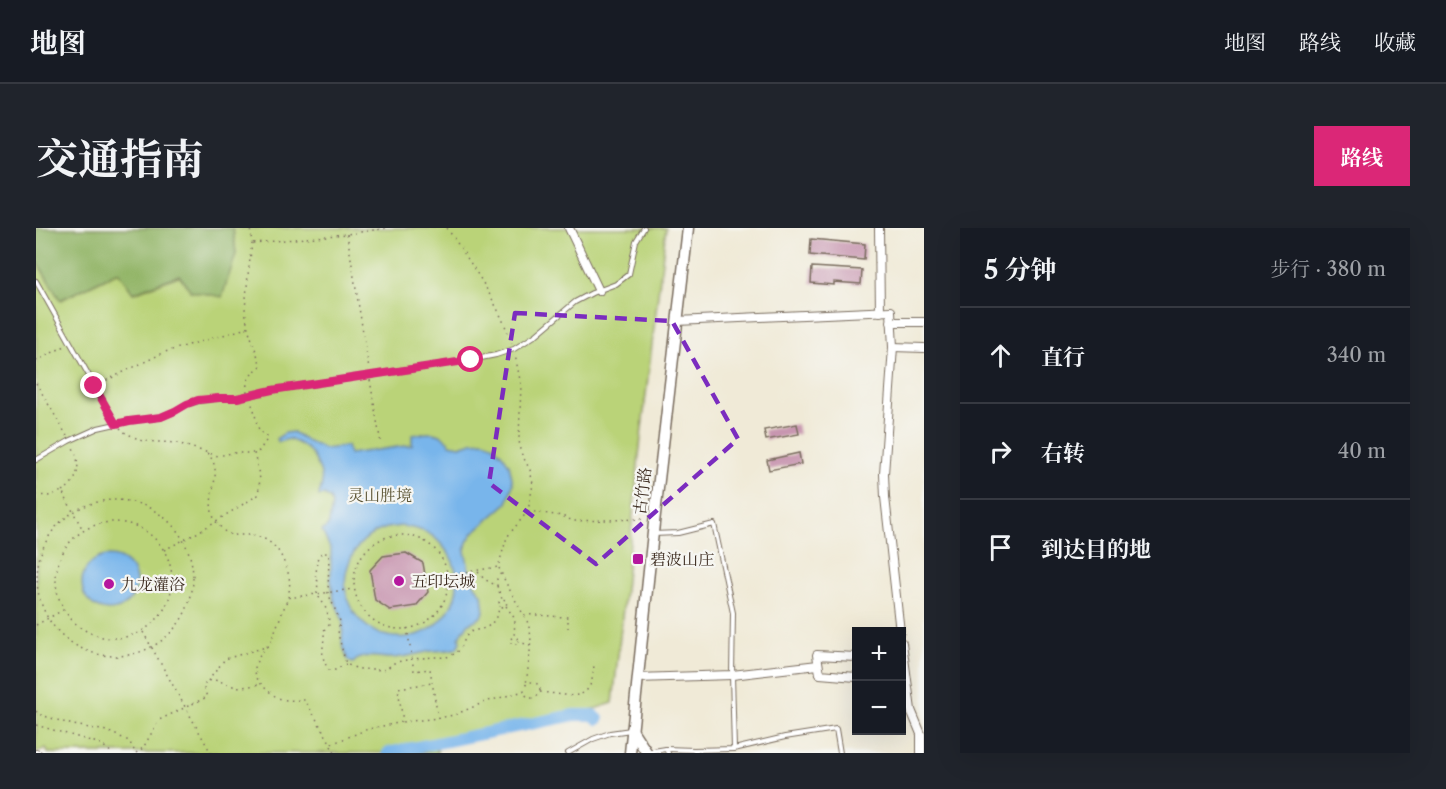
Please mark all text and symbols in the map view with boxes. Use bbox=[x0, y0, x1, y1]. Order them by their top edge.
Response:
text: 地图 bbox=[30, 26, 86, 60]
text: 地图 bbox=[1224, 30, 1266, 55]
text: 路线 bbox=[1299, 30, 1341, 55]
text: 收藏 bbox=[1374, 30, 1416, 55]
button: 路线 bbox=[1314, 126, 1410, 186]
text: 交通指南 bbox=[36, 133, 204, 185]
text: 5 分钟 bbox=[984, 254, 1057, 286]
text: 步行 · 380 m bbox=[1270, 257, 1386, 281]
icon: ahead bbox=[984, 339, 1017, 372]
text: 340 m bbox=[1327, 343, 1386, 367]
text: 直行 bbox=[1041, 344, 1085, 371]
route start bbox=[457, 346, 483, 372]
route end bbox=[80, 372, 106, 398]
icon: right bbox=[984, 435, 1017, 468]
text: 40 m bbox=[1338, 439, 1386, 463]
text: 右转 bbox=[1041, 440, 1085, 467]
street label: 古竹路 bbox=[629, 466, 655, 516]
park label: 灵山胜境 bbox=[348, 485, 412, 505]
icon: arrive bbox=[984, 531, 1017, 564]
text: 到达目的地 bbox=[1041, 536, 1151, 563]
place label: 碧波山庄 bbox=[650, 549, 714, 569]
marker: 碧波山庄 bbox=[631, 552, 645, 566]
place label: 五印坛城 bbox=[411, 571, 475, 591]
place label: 九龙灌浴 bbox=[121, 574, 185, 594]
marker: 五印坛城 bbox=[392, 574, 406, 588]
marker: 九龙灌浴 bbox=[102, 577, 116, 591]
map controls bbox=[852, 627, 906, 735]
button: + bbox=[852, 627, 906, 681]
button: − bbox=[852, 681, 906, 735]

